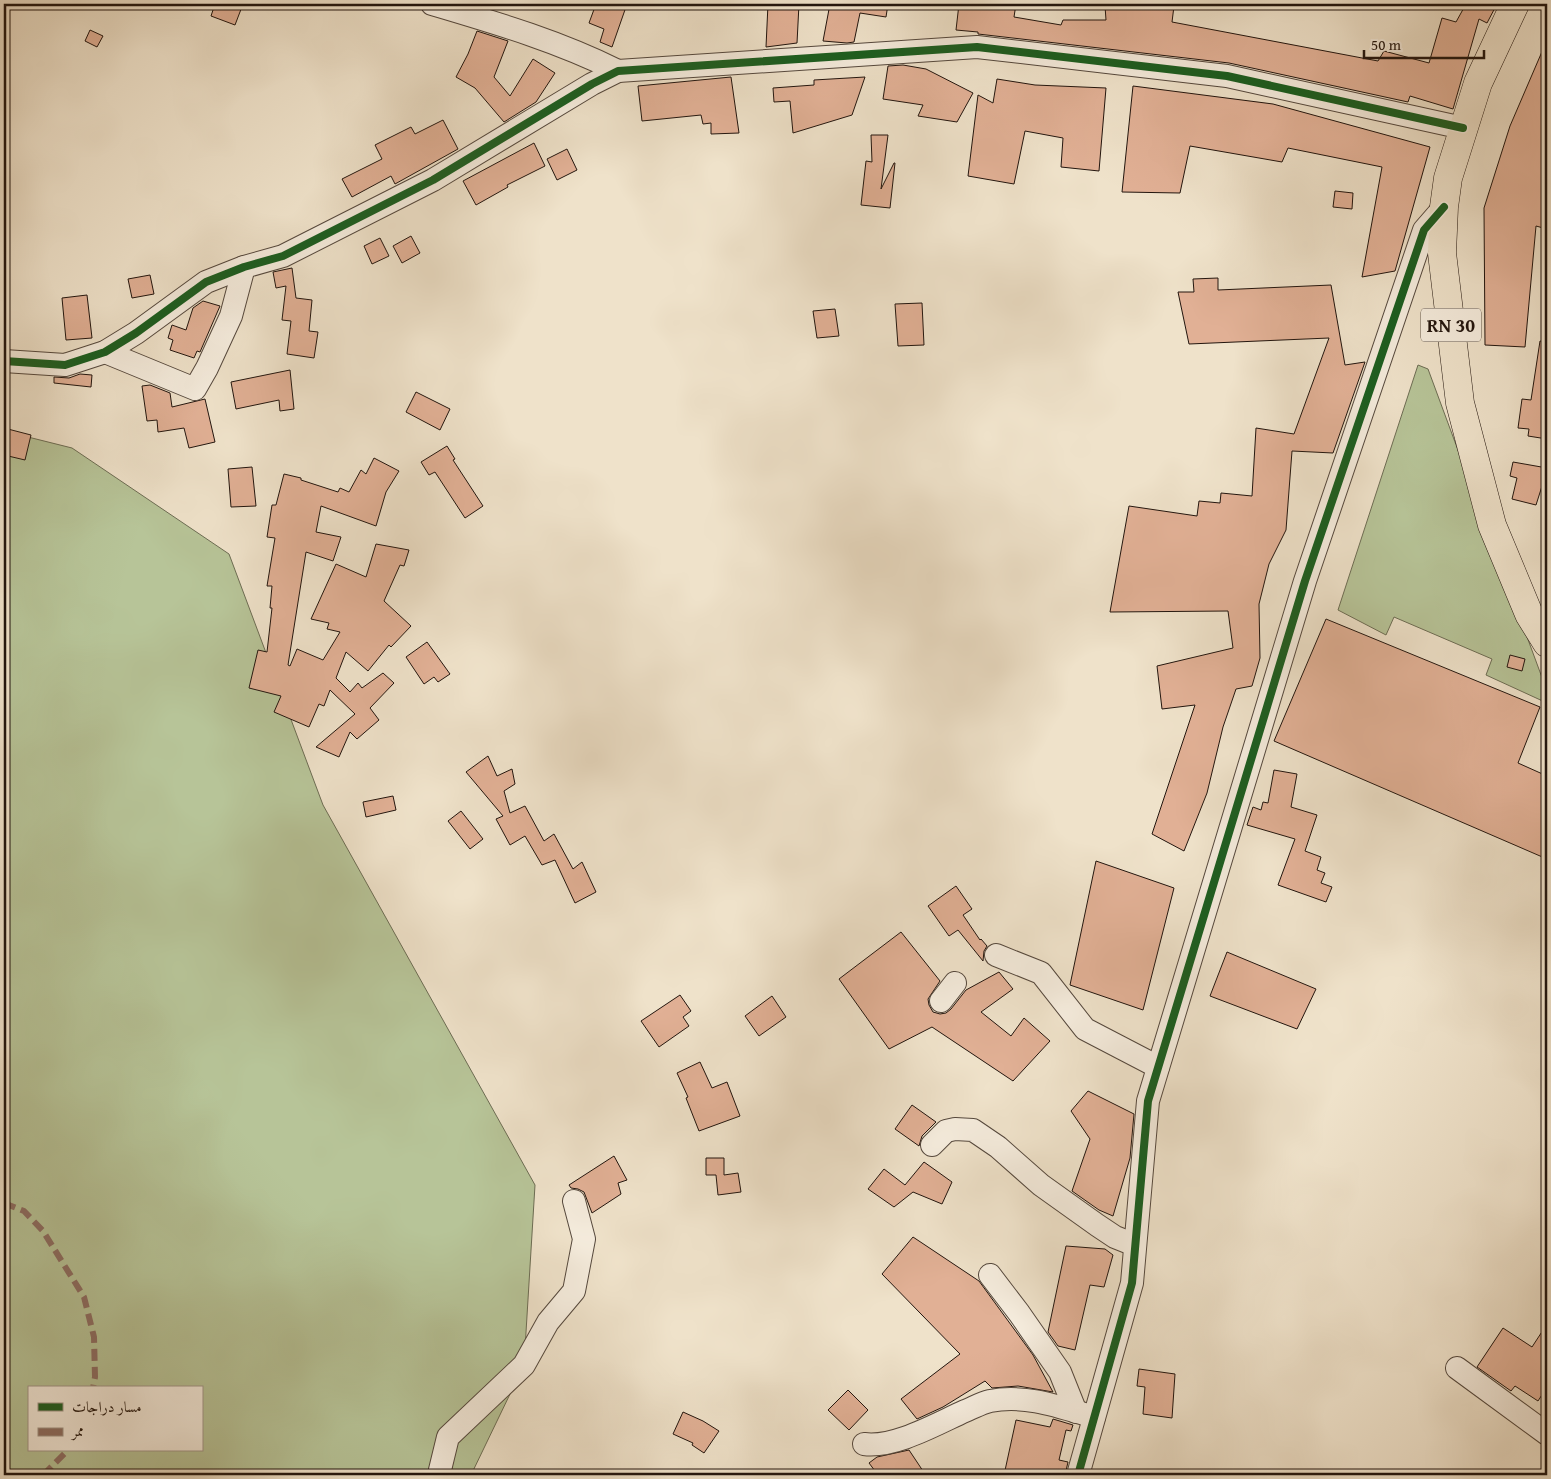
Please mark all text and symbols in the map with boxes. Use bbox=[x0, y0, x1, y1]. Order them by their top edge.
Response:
scale bar bbox=[1364, 28, 1484, 60]
text: 50 m bbox=[1371, 34, 1402, 55]
road number: RN 30 bbox=[1421, 308, 1481, 342]
legend bbox=[28, 1386, 202, 1452]
text: مسار دراجات bbox=[72, 1396, 141, 1417]
text: ممر bbox=[70, 1420, 84, 1441]

